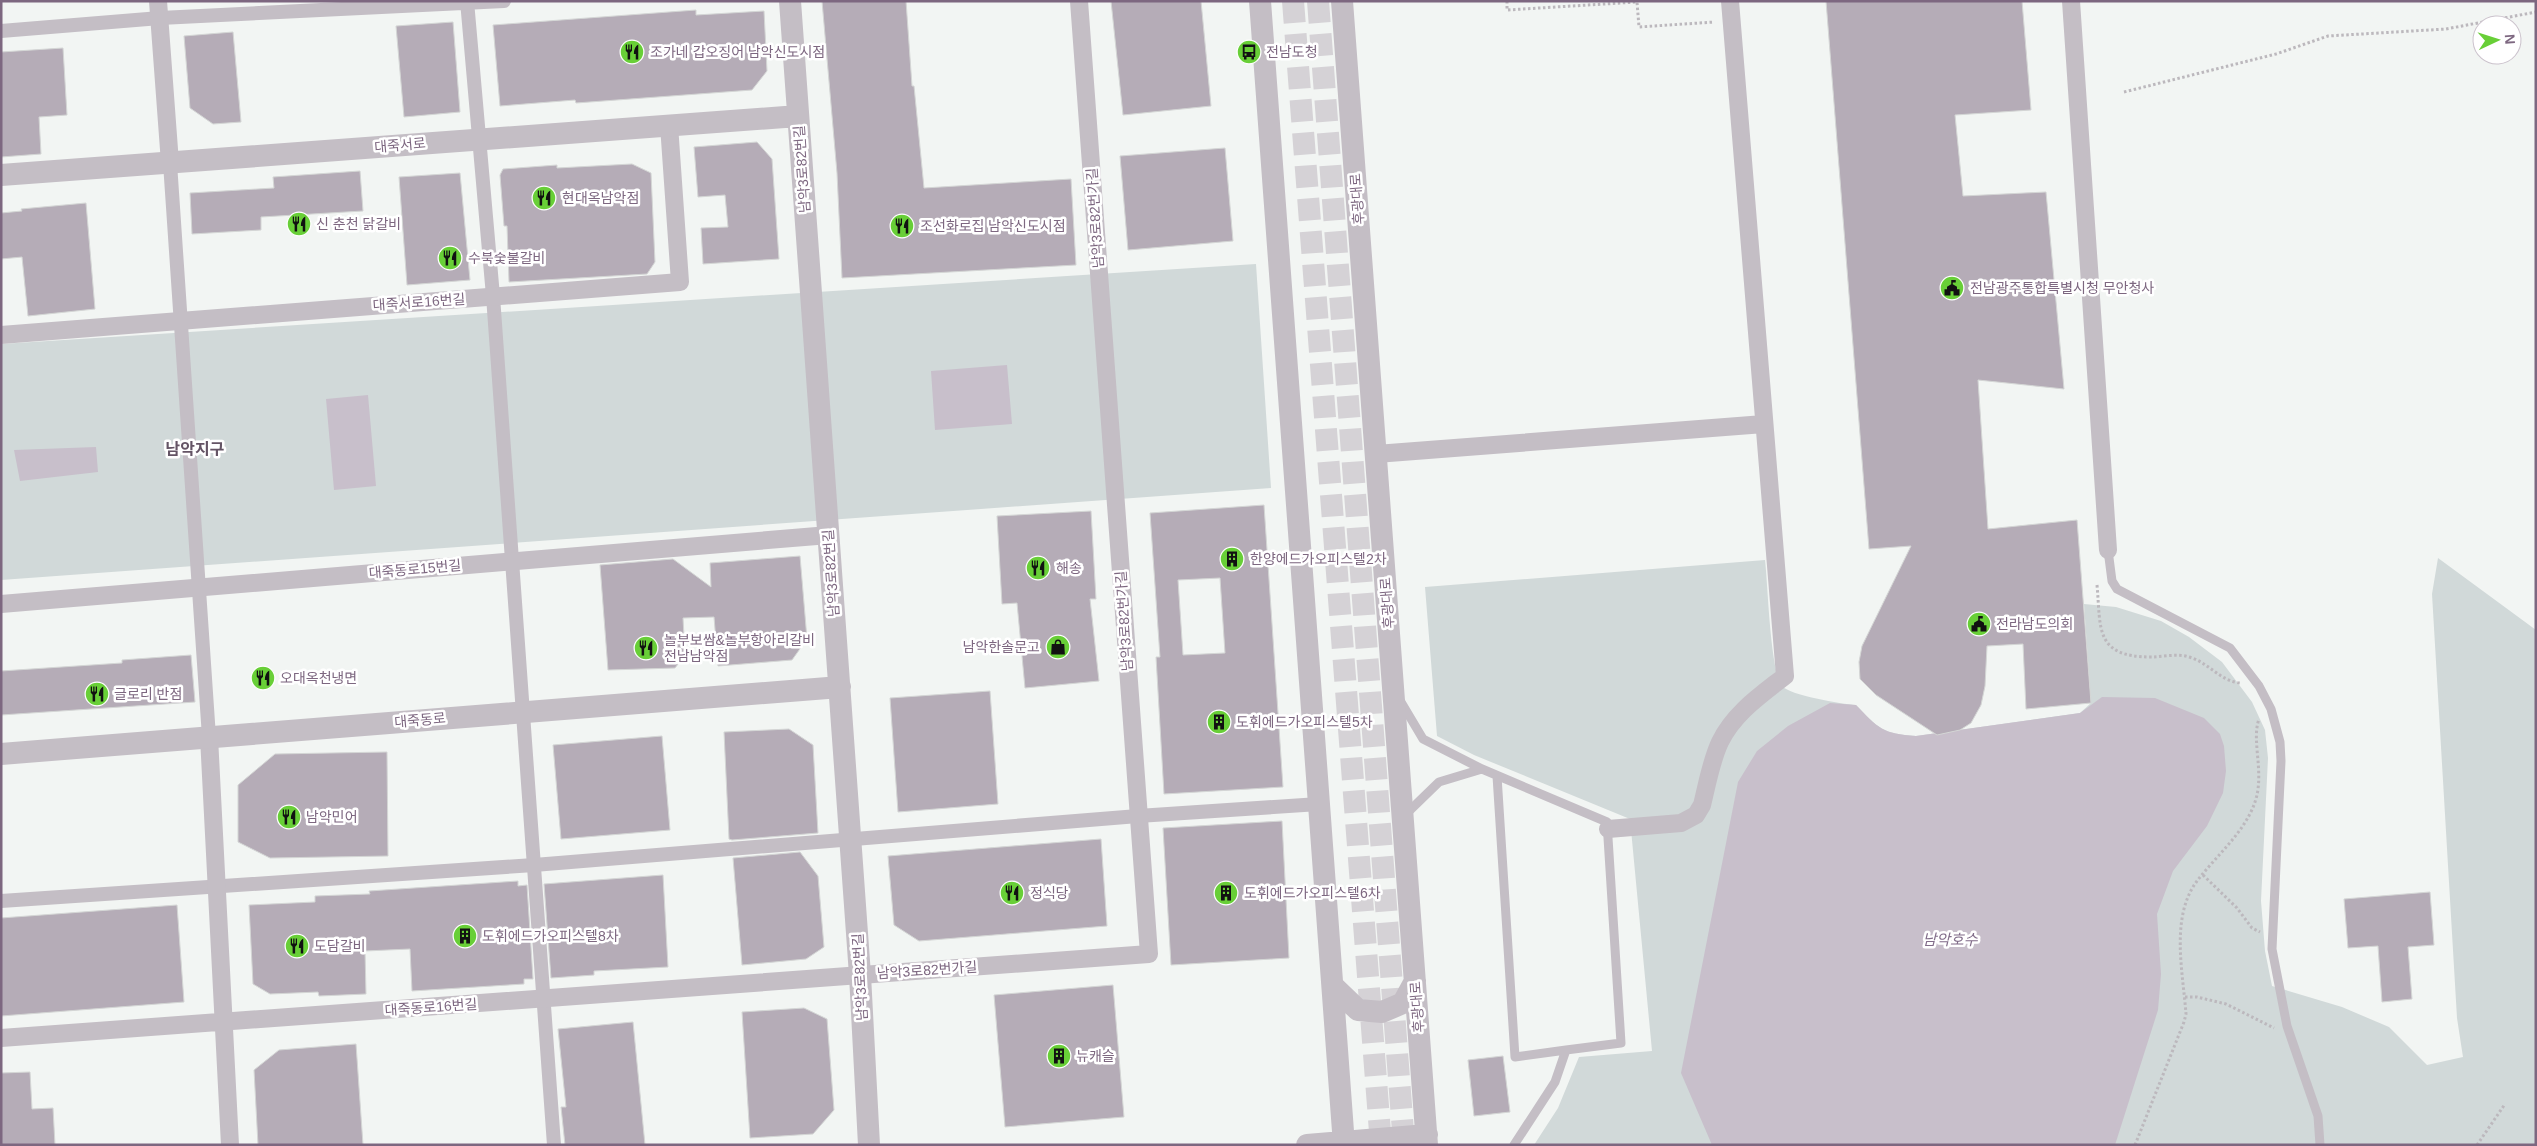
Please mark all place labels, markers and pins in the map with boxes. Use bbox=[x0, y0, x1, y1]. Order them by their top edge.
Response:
restaurant icon: 조가네 갑오징어 남악신도시점 bbox=[619, 39, 645, 65]
bus stop icon: 전남도청 bbox=[1236, 39, 1262, 65]
place label: 조가네 갑오징어 남악신도시점 bbox=[650, 44, 825, 60]
place label: 전남도청 bbox=[1266, 44, 1318, 60]
restaurant icon: 현대옥남악점 bbox=[531, 185, 557, 211]
place label: 현대옥남악점 bbox=[562, 190, 639, 206]
restaurant icon: 신 춘천 닭갈비 bbox=[286, 211, 312, 237]
restaurant icon: 조선화로집 남악신도시점 bbox=[889, 213, 915, 239]
place label: 신 춘천 닭갈비 bbox=[316, 216, 401, 232]
place label: 조선화로집 남악신도시점 bbox=[920, 218, 1066, 234]
restaurant icon: 수북숯불갈비 bbox=[437, 245, 463, 271]
place label: 수북숯불갈비 bbox=[468, 250, 545, 266]
public building icon: 전남광주통합특별시청 무안청사 bbox=[1939, 275, 1965, 301]
place label: 전남광주통합특별시청 무안청사 bbox=[1970, 280, 2154, 296]
building icon: 한양에드가오피스텔2차 bbox=[1219, 546, 1245, 572]
place label: 한양에드가오피스텔2차 bbox=[1250, 551, 1387, 567]
restaurant icon: 해송 bbox=[1025, 555, 1051, 581]
place label: 해송 bbox=[1056, 560, 1082, 576]
public building icon: 전라남도의회 bbox=[1966, 611, 1992, 637]
place label: 전라남도의회 bbox=[1996, 616, 2073, 632]
place label: 놀부보쌈&놀부항아리갈비 전남남악점 bbox=[664, 632, 815, 664]
shop icon: 남악한솔문고 bbox=[1045, 634, 1071, 660]
restaurant icon: 놀부보쌈&놀부항아리갈비 전남남악점 bbox=[633, 635, 659, 661]
place label: 남악한솔문고 bbox=[963, 639, 1040, 655]
restaurant icon: 오대옥천냉면 bbox=[250, 665, 276, 691]
place label: 오대옥천냉면 bbox=[280, 670, 357, 686]
restaurant icon: 글로리 반점 bbox=[84, 681, 110, 707]
place label: 글로리 반점 bbox=[114, 686, 182, 702]
building icon: 도휘에드가오피스텔5차 bbox=[1206, 709, 1232, 735]
place label: 도휘에드가오피스텔5차 bbox=[1236, 714, 1373, 730]
restaurant icon: 남악민어 bbox=[276, 804, 302, 830]
place label: 남악민어 bbox=[306, 809, 358, 825]
restaurant icon: 정식당 bbox=[999, 880, 1025, 906]
building icon: 도휘에드가오피스텔6차 bbox=[1213, 880, 1239, 906]
place label: 정식당 bbox=[1030, 885, 1069, 901]
place label: 도휘에드가오피스텔6차 bbox=[1244, 885, 1381, 901]
building icon: 도휘에드가오피스텔8차 bbox=[452, 923, 478, 949]
place label: 도휘에드가오피스텔8차 bbox=[482, 928, 619, 944]
restaurant icon: 도담갈비 bbox=[284, 933, 310, 959]
place label: 도담갈비 bbox=[314, 938, 366, 954]
building icon: 뉴캐슬 bbox=[1046, 1043, 1072, 1069]
place label: 뉴캐슬 bbox=[1076, 1048, 1115, 1064]

